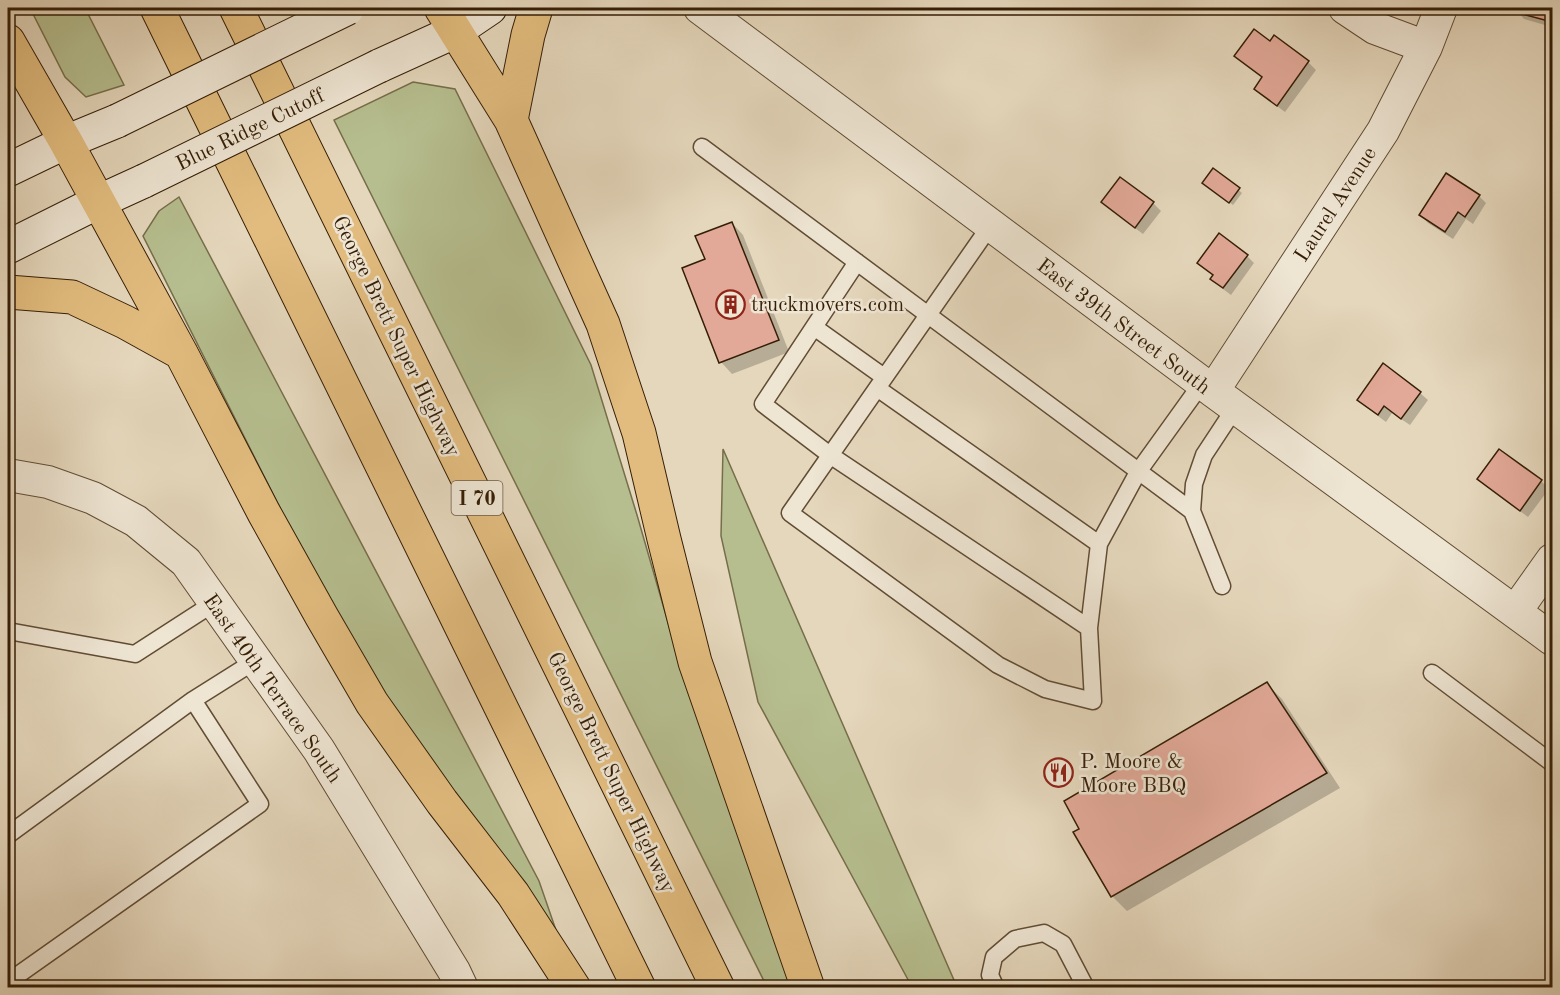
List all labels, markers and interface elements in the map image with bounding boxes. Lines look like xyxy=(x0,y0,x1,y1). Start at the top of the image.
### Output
street label: Blue Ridge Cutoff xyxy=(173,85,329,175)
street label: Laurel Avenue xyxy=(1291,144,1381,266)
street label: George Brett Super Highway xyxy=(328,213,463,460)
street label: East 39th Street South xyxy=(1032,255,1214,399)
building icon: truckmovers.com xyxy=(714,288,746,320)
place label: truckmovers.com xyxy=(751,295,904,316)
road number: I 70 xyxy=(452,481,502,515)
street label: East 40th Terrace South xyxy=(199,591,345,787)
street label: George Brett Super Highway xyxy=(543,649,678,896)
place label: P. Moore & Moore BBQ xyxy=(1080,752,1186,797)
restaurant icon: P. Moore & Moore BBQ xyxy=(1043,757,1075,789)

